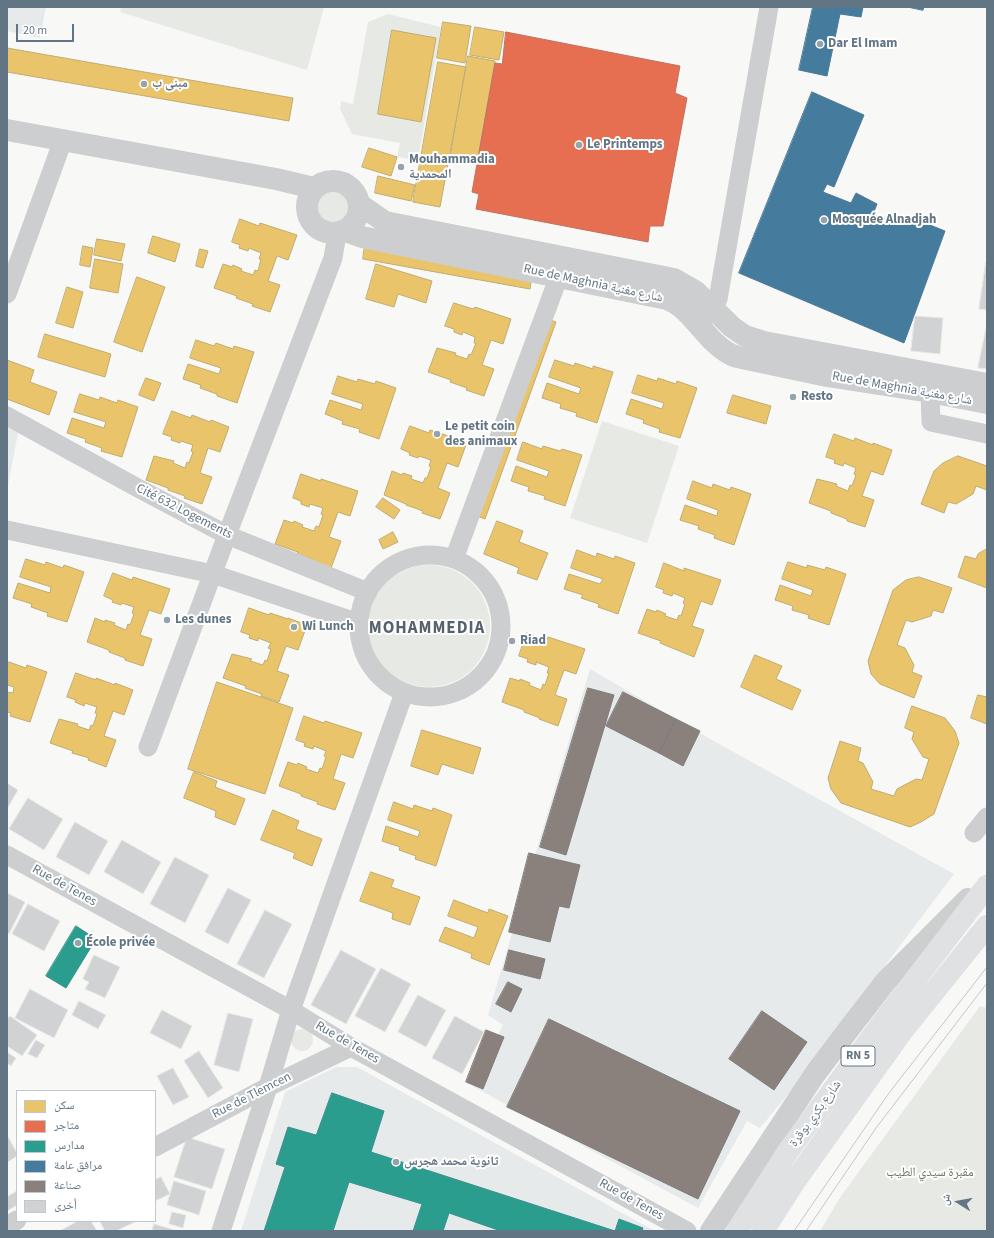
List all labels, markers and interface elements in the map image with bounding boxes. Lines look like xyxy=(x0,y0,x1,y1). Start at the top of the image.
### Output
scale bar xyxy=(18,16,76,42)
text: 20 m xyxy=(23,22,47,39)
place label: Dar El Imam xyxy=(828,36,897,52)
marker: Dar El Imam xyxy=(815,39,825,49)
place label: مبنى ب xyxy=(152,76,188,92)
marker: مبنى ب xyxy=(139,79,149,89)
place label: Le Printemps xyxy=(587,137,663,153)
marker: Le Printemps xyxy=(574,140,584,150)
place label: Mouhammadia المحمدية xyxy=(409,152,495,183)
marker: Mouhammadia المحمدية xyxy=(396,162,406,172)
place label: Mosquée Alnadjah xyxy=(832,212,937,228)
marker: Mosquée Alnadjah xyxy=(819,215,829,225)
street label: Rue de Maghnia شارع مغنية xyxy=(522,262,664,306)
street label: Rue de Maghnia شارع مغنية xyxy=(831,369,973,409)
place label: Resto xyxy=(801,389,833,405)
marker: Resto xyxy=(788,392,798,402)
place label: Le petit coin des animaux xyxy=(445,419,517,450)
marker: Le petit coin des animaux xyxy=(432,429,442,439)
street label: Cité 632 Logements xyxy=(133,481,235,543)
place label: Les dunes xyxy=(175,612,231,628)
marker: Les dunes xyxy=(162,615,172,625)
place label: Wi Lunch xyxy=(302,619,354,635)
district label: MOHAMMEDIA xyxy=(369,619,485,639)
marker: Wi Lunch xyxy=(289,622,299,632)
place label: Riad xyxy=(520,633,546,649)
marker: Riad xyxy=(507,636,517,646)
street label: Rue de Tenes xyxy=(29,862,99,910)
place label: École privée xyxy=(86,935,155,951)
marker: École privée xyxy=(73,938,83,948)
street label: Rue de Tenes xyxy=(312,1018,382,1068)
road number: RN 5 xyxy=(841,1046,875,1066)
street label: Rue de Tlemcen xyxy=(210,1069,294,1123)
street label: شارع بكري بوقرة xyxy=(787,1078,845,1150)
legend xyxy=(16,1090,156,1222)
text: سكن xyxy=(54,1097,74,1114)
text: متاجر xyxy=(54,1117,79,1134)
text: مدارس xyxy=(54,1137,85,1154)
place label: ثانوية محمد هجرس xyxy=(404,1154,498,1170)
text: مرافق عامة xyxy=(54,1157,102,1174)
marker: ثانوية محمد هجرس xyxy=(391,1157,401,1167)
park label: مقبرة سيدي الطيب xyxy=(886,1165,974,1181)
street label: Rue de Tenes xyxy=(596,1176,666,1224)
text: صناعة xyxy=(54,1177,81,1194)
north arrow xyxy=(938,1182,978,1222)
text: ش xyxy=(937,1192,954,1207)
text: أخرى xyxy=(54,1197,77,1214)

